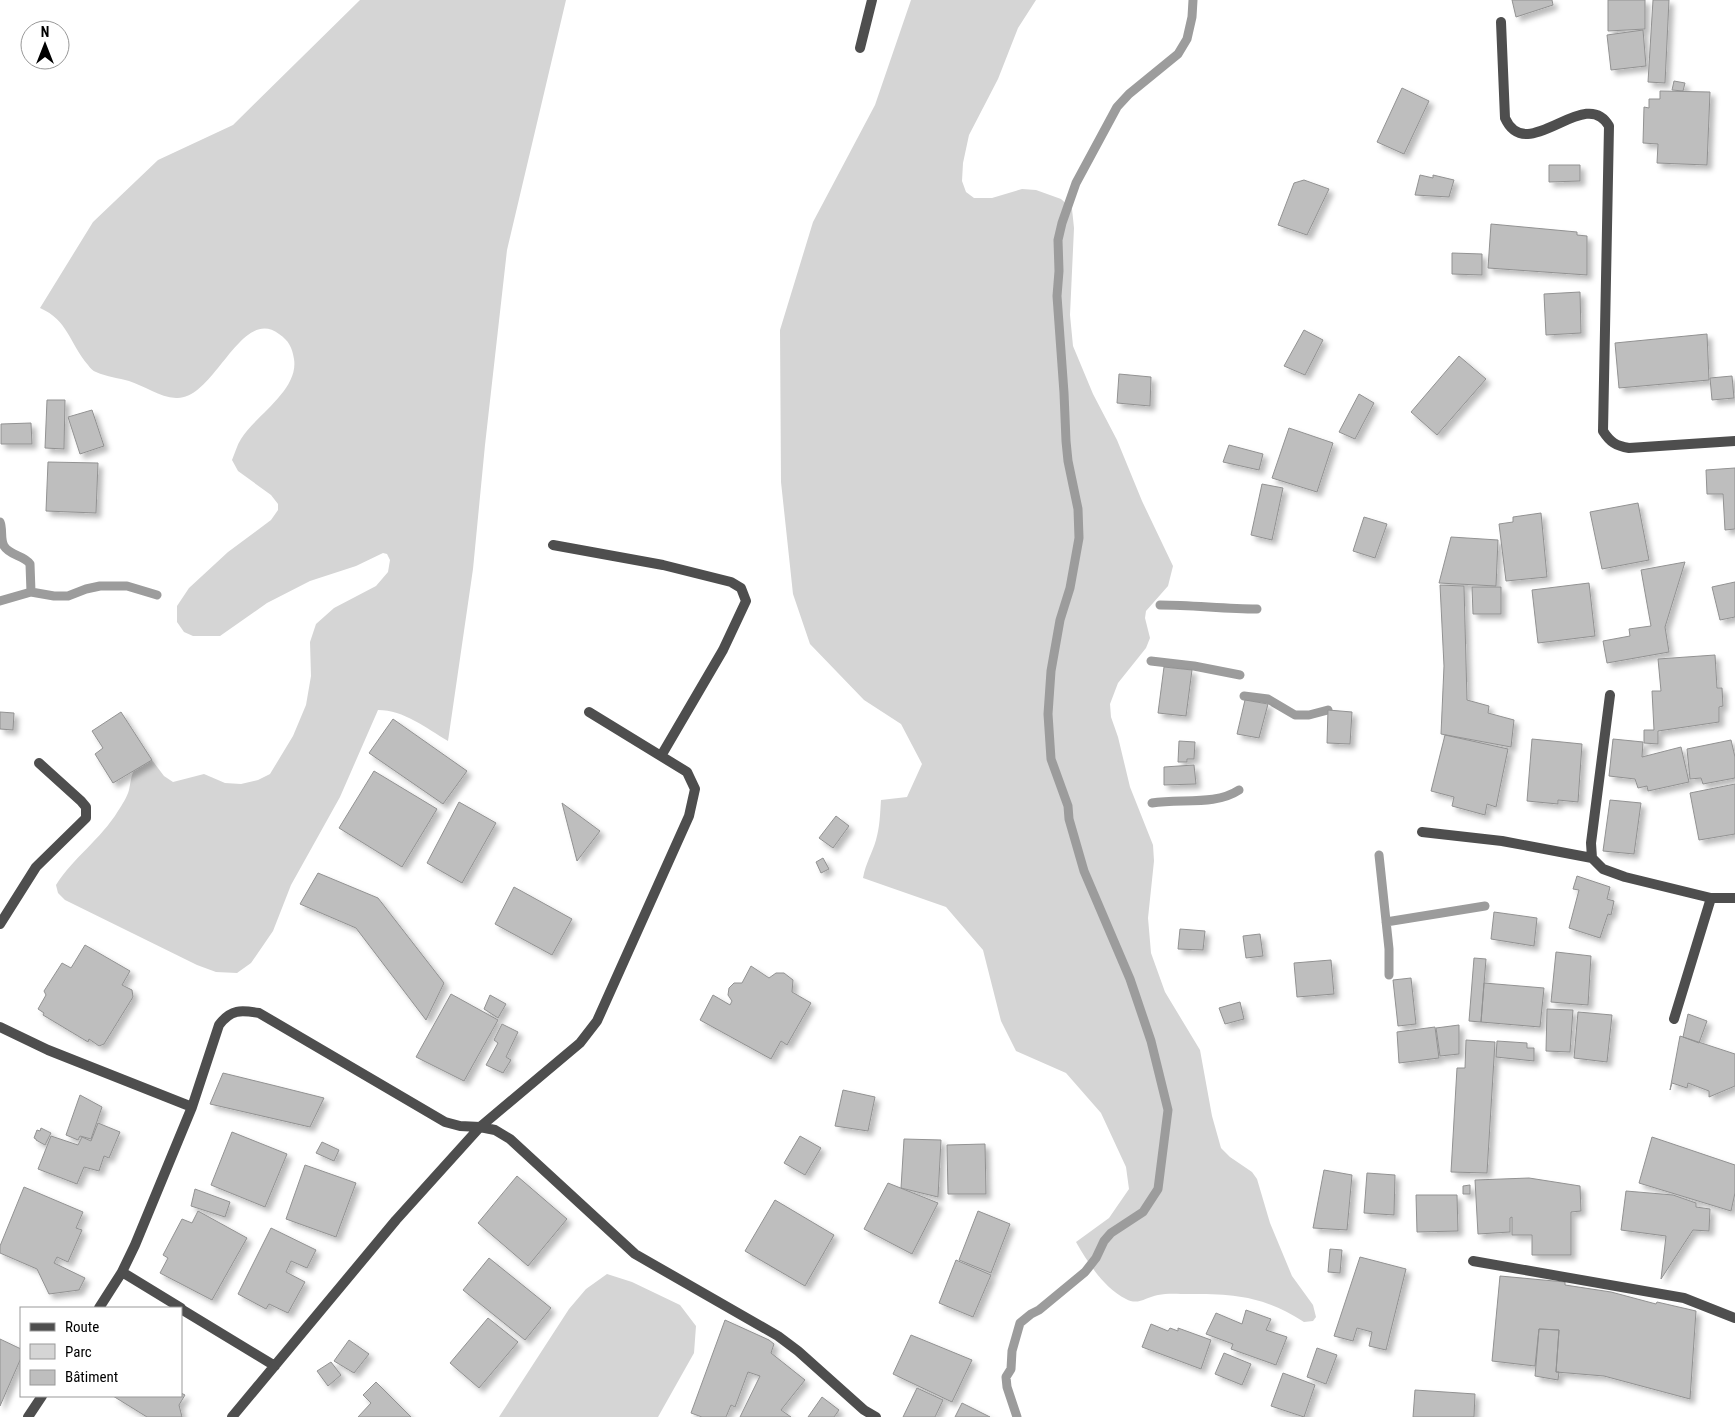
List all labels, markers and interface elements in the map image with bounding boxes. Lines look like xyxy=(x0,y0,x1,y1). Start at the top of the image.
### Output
north arrow xyxy=(20,20,70,70)
text: N xyxy=(41,24,49,40)
legend xyxy=(20,1307,182,1397)
text: Route xyxy=(65,1318,99,1336)
text: Parc xyxy=(65,1343,92,1361)
text: Bâtiment xyxy=(65,1368,118,1386)

